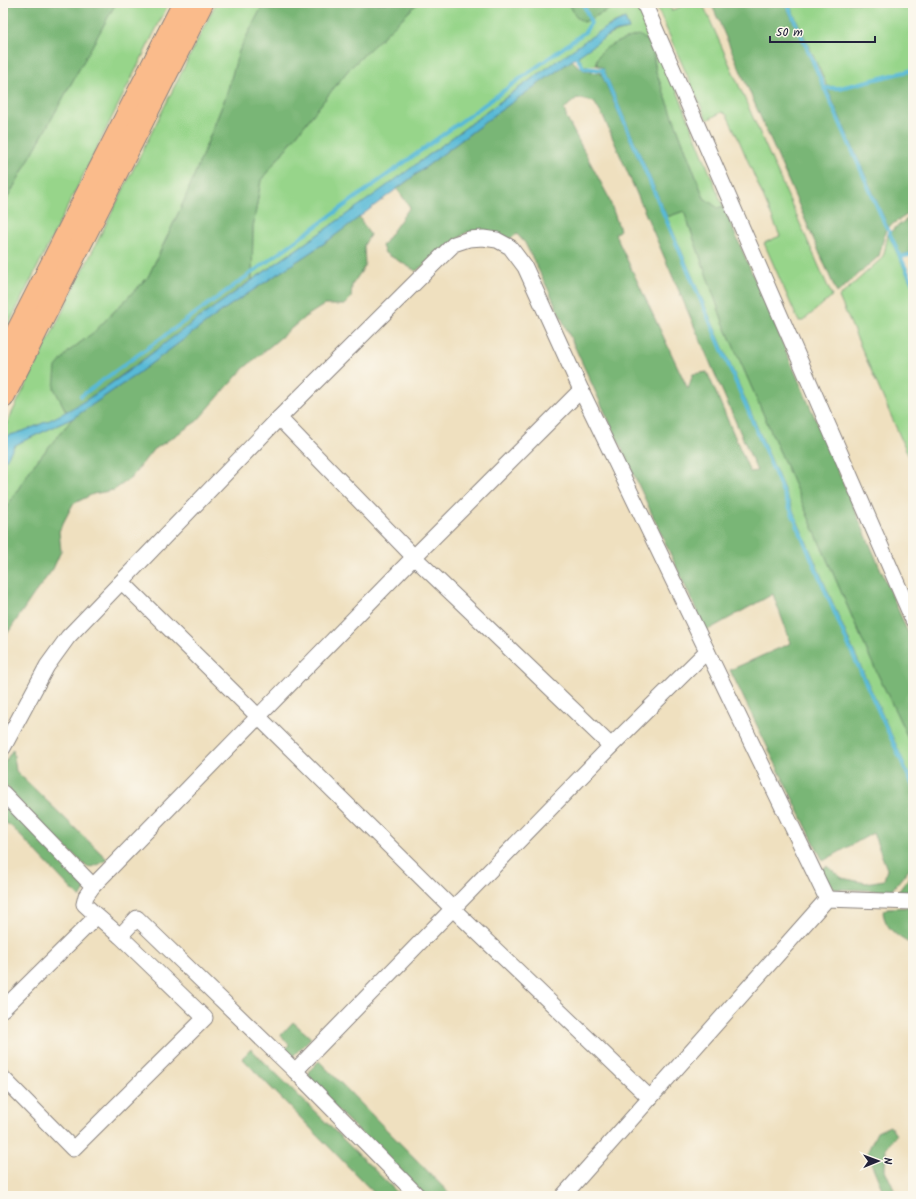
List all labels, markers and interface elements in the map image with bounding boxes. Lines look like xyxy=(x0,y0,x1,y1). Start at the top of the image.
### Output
scale bar xyxy=(770,18,875,44)
text: 50 m xyxy=(776,23,803,42)
north arrow xyxy=(858,1141,898,1181)
text: N xyxy=(878,1157,896,1165)

